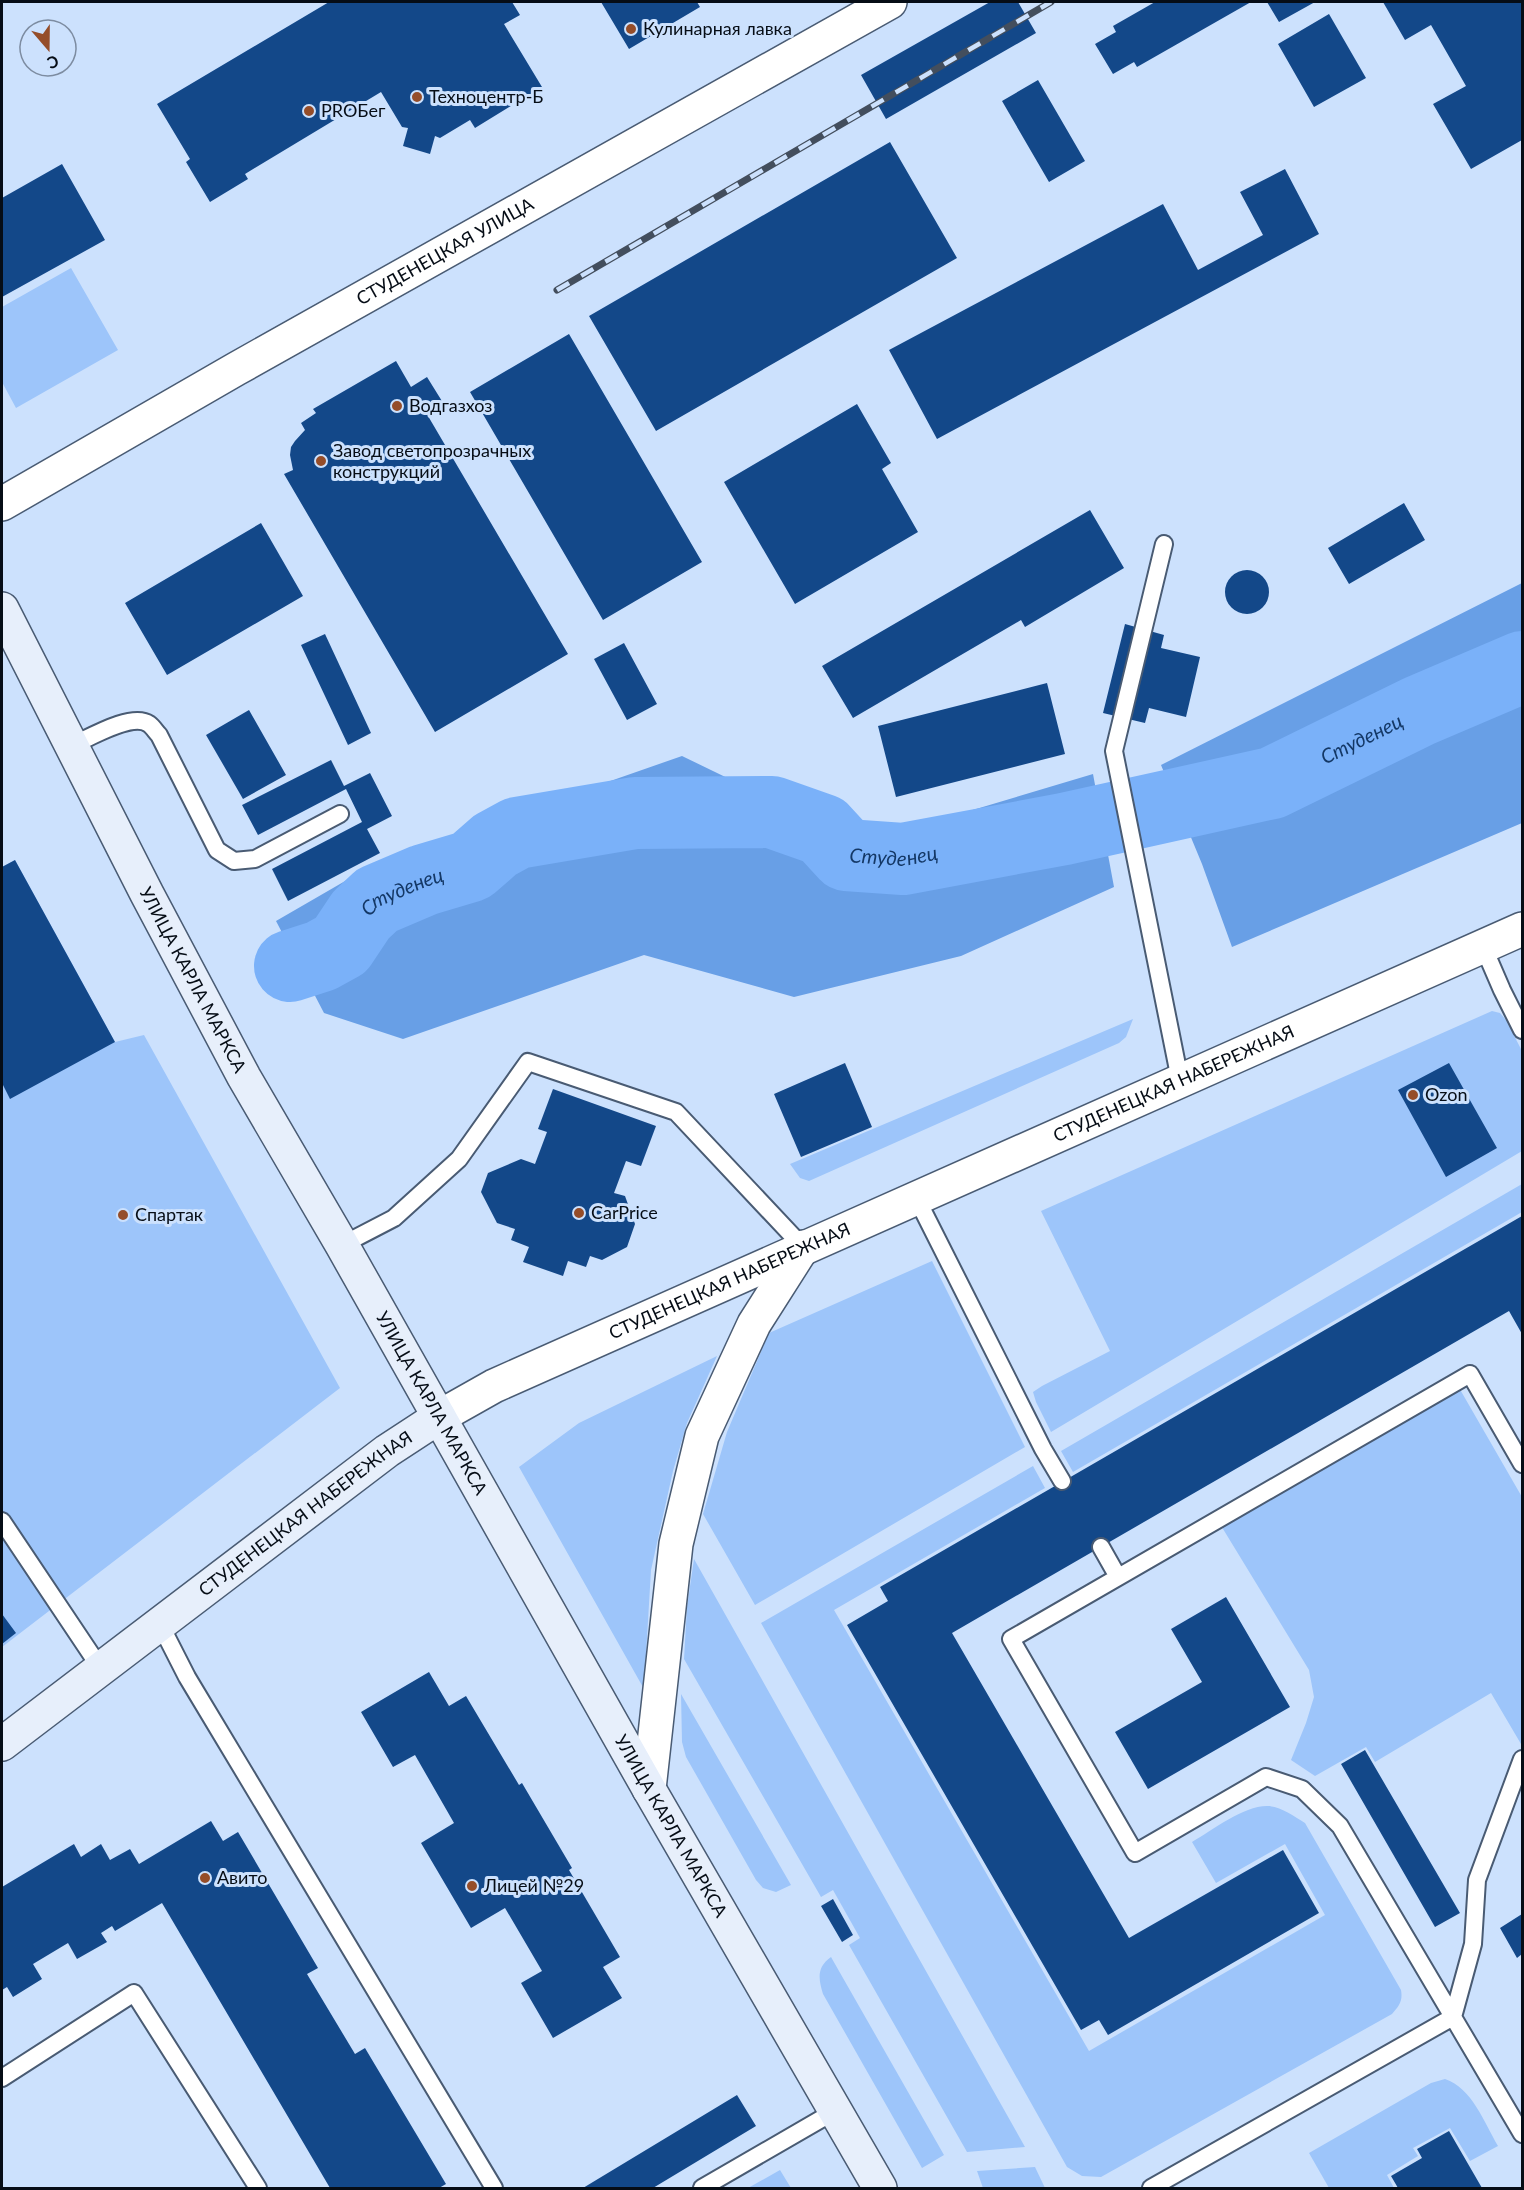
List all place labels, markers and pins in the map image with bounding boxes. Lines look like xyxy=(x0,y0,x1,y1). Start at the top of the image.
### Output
place label: Кулинарная лавка xyxy=(643,17,792,39)
marker: Кулинарная лавка xyxy=(624,22,638,36)
place label: Техноцентр-Б xyxy=(429,85,544,107)
marker: Техноцентр-Б xyxy=(410,90,424,104)
place label: PROБег xyxy=(321,99,386,121)
marker: PROБег xyxy=(302,104,316,118)
place label: Водгазхоз xyxy=(409,394,492,416)
marker: Водгазхоз xyxy=(390,399,404,413)
place label: Завод светопрозрачных конструкций xyxy=(333,439,531,482)
marker: Завод светопрозрачных конструкций xyxy=(314,454,328,468)
place label: Ozon xyxy=(1425,1083,1467,1105)
marker: Ozon xyxy=(1406,1088,1420,1102)
place label: CarPrice xyxy=(591,1201,658,1223)
place label: Спартак xyxy=(135,1203,204,1225)
marker: CarPrice xyxy=(572,1206,586,1220)
marker: Спартак xyxy=(116,1208,130,1222)
place label: Авито xyxy=(217,1866,267,1888)
marker: Авито xyxy=(198,1871,212,1885)
place label: Лицей №29 xyxy=(483,1874,584,1896)
marker: Лицей №29 xyxy=(465,1879,479,1893)

